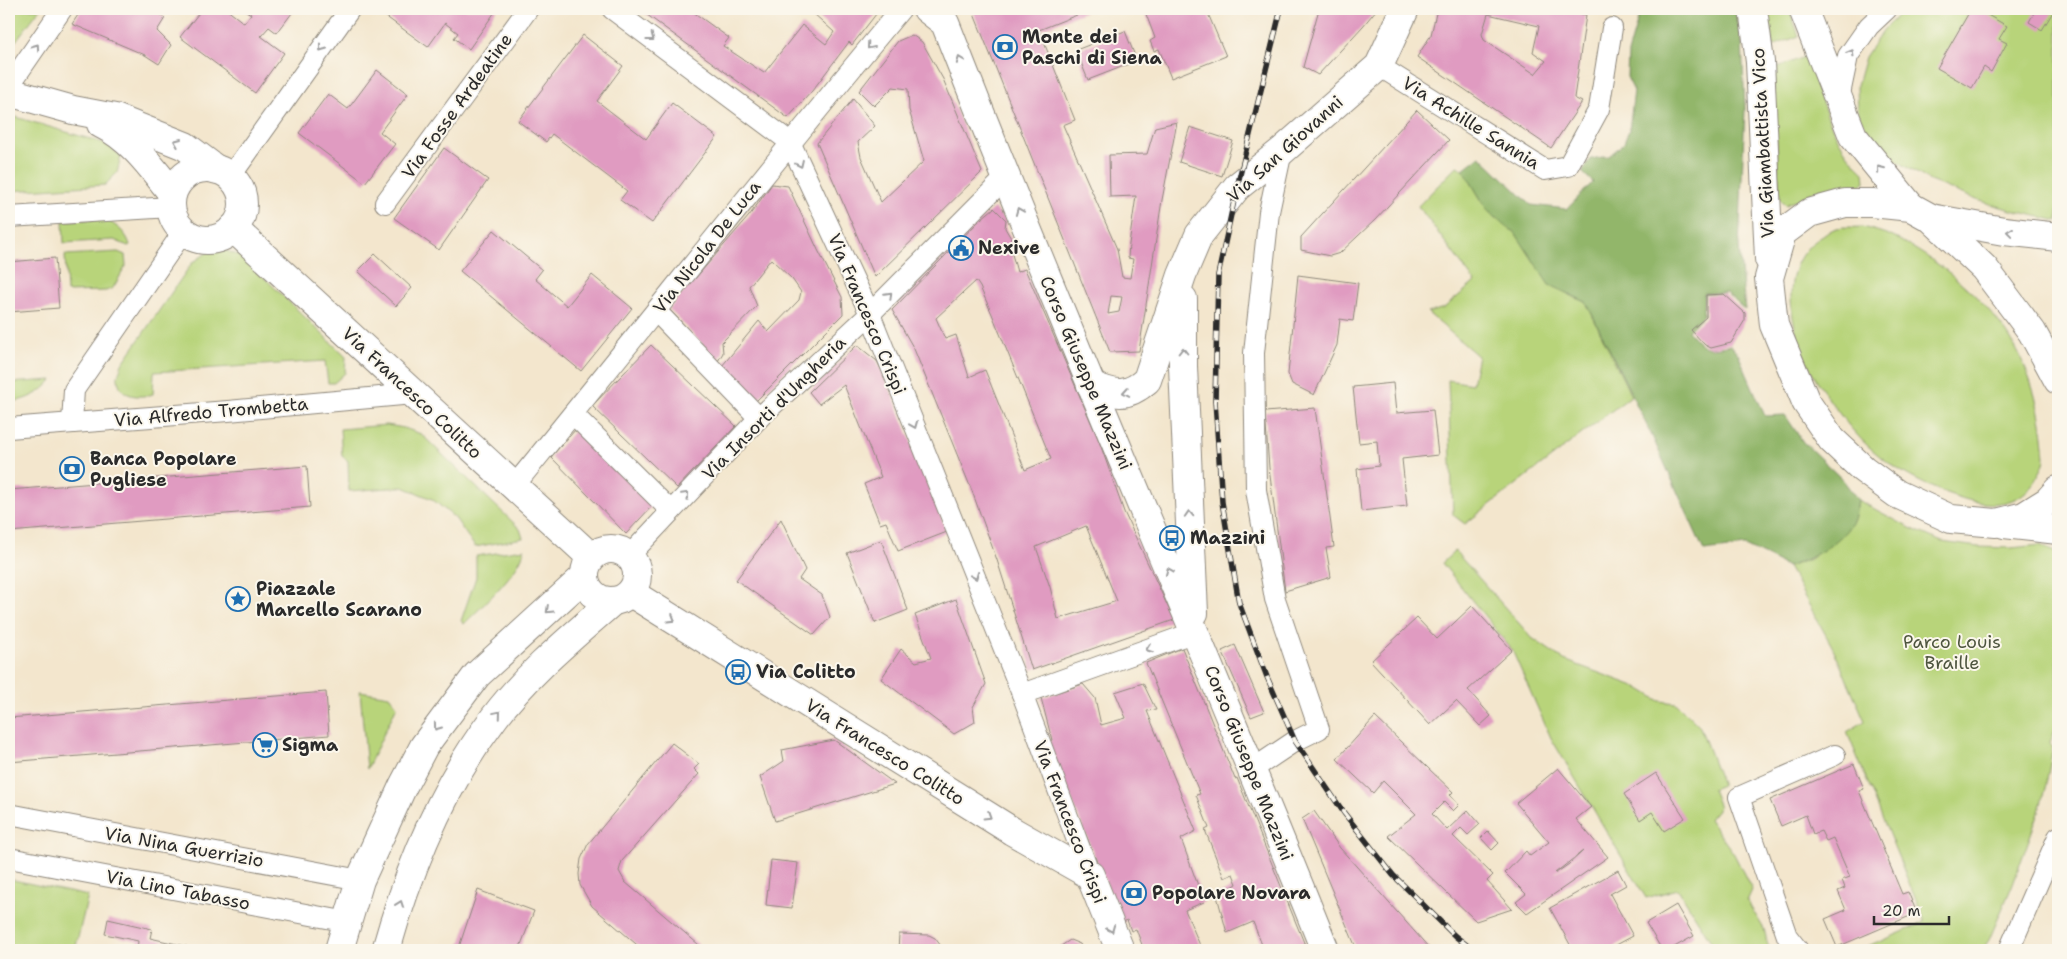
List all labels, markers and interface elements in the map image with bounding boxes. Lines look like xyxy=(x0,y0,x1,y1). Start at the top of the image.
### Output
place label: Monte dei Paschi di Siena xyxy=(1022,25,1163,70)
street label: Via Fosse Ardeatine xyxy=(396,29,518,183)
one-way arrow xyxy=(645,32,655,41)
bank icon: Monte dei Paschi di Siena xyxy=(992,34,1018,60)
one-way arrow xyxy=(867,40,875,49)
one-way arrow xyxy=(319,42,328,52)
one-way arrow xyxy=(30,43,39,53)
street label: Via Giambattista Vico xyxy=(1746,47,1780,239)
one-way arrow xyxy=(1845,49,1855,58)
one-way arrow xyxy=(955,56,966,65)
street label: Via Achille Sannia xyxy=(1398,71,1544,175)
street label: Via San Giovanni xyxy=(1222,90,1348,208)
one-way arrow xyxy=(173,138,182,149)
one-way arrow xyxy=(794,158,804,167)
one-way arrow xyxy=(1877,166,1886,175)
street label: Via Nicola De Luca xyxy=(648,176,766,318)
one-way arrow xyxy=(1015,207,1025,216)
one-way arrow xyxy=(2005,227,2013,238)
street label: Via Francesco Crispi xyxy=(822,230,912,398)
public building icon: Nexive xyxy=(948,235,974,261)
place label: Nexive xyxy=(978,236,1040,260)
street label: Corso Giuseppe Mazzini xyxy=(1034,272,1138,474)
one-way arrow xyxy=(883,292,892,301)
street label: Via Francesco Colitto xyxy=(337,322,487,464)
street label: Via Insorti d'Ungheria xyxy=(697,331,851,485)
one-way arrow xyxy=(1178,347,1188,354)
one-way arrow xyxy=(1121,386,1130,396)
street label: Via Alfredo Trombetta xyxy=(113,392,309,432)
one-way arrow xyxy=(908,420,919,429)
place label: Banca Popolare Pugliese xyxy=(90,447,237,492)
bank icon: Banca Popolare Pugliese xyxy=(59,456,85,482)
one-way arrow xyxy=(680,491,689,500)
one-way arrow xyxy=(1184,509,1195,517)
bus stop icon: Mazzini xyxy=(1159,525,1185,551)
place label: Mazzini xyxy=(1190,526,1265,550)
one-way arrow xyxy=(1165,567,1176,576)
one-way arrow xyxy=(969,571,979,579)
place label: Piazzale Marcello Scarano xyxy=(256,577,422,622)
place icon: Piazzale Marcello Scarano xyxy=(225,586,251,612)
one-way arrow xyxy=(545,604,554,613)
one-way arrow xyxy=(666,613,676,622)
park label: Parco Louis Braille xyxy=(1903,630,2001,675)
one-way arrow xyxy=(1145,643,1154,653)
bus stop icon: Via Colitto xyxy=(725,659,751,685)
place label: Via Colitto xyxy=(756,660,856,684)
street label: Corso Giuseppe Mazzini xyxy=(1199,662,1299,864)
street label: Via Francesco Colitto xyxy=(801,693,969,811)
one-way arrow xyxy=(492,710,501,719)
one-way arrow xyxy=(434,722,443,731)
supermarket icon: Sigma xyxy=(252,732,278,758)
place label: Sigma xyxy=(282,733,339,757)
street label: Via Francesco Crispi xyxy=(1028,737,1112,907)
one-way arrow xyxy=(983,810,992,819)
street label: Via Nina Guerrizio xyxy=(102,821,266,873)
street label: Via Lino Tabasso xyxy=(104,864,252,916)
bank icon: Popolare Novara xyxy=(1121,880,1147,906)
place label: Popolare Novara xyxy=(1152,881,1311,905)
scale bar xyxy=(1874,894,1950,926)
one-way arrow xyxy=(394,900,404,908)
text: 20 m xyxy=(1882,901,1921,921)
one-way arrow xyxy=(1105,924,1115,933)

